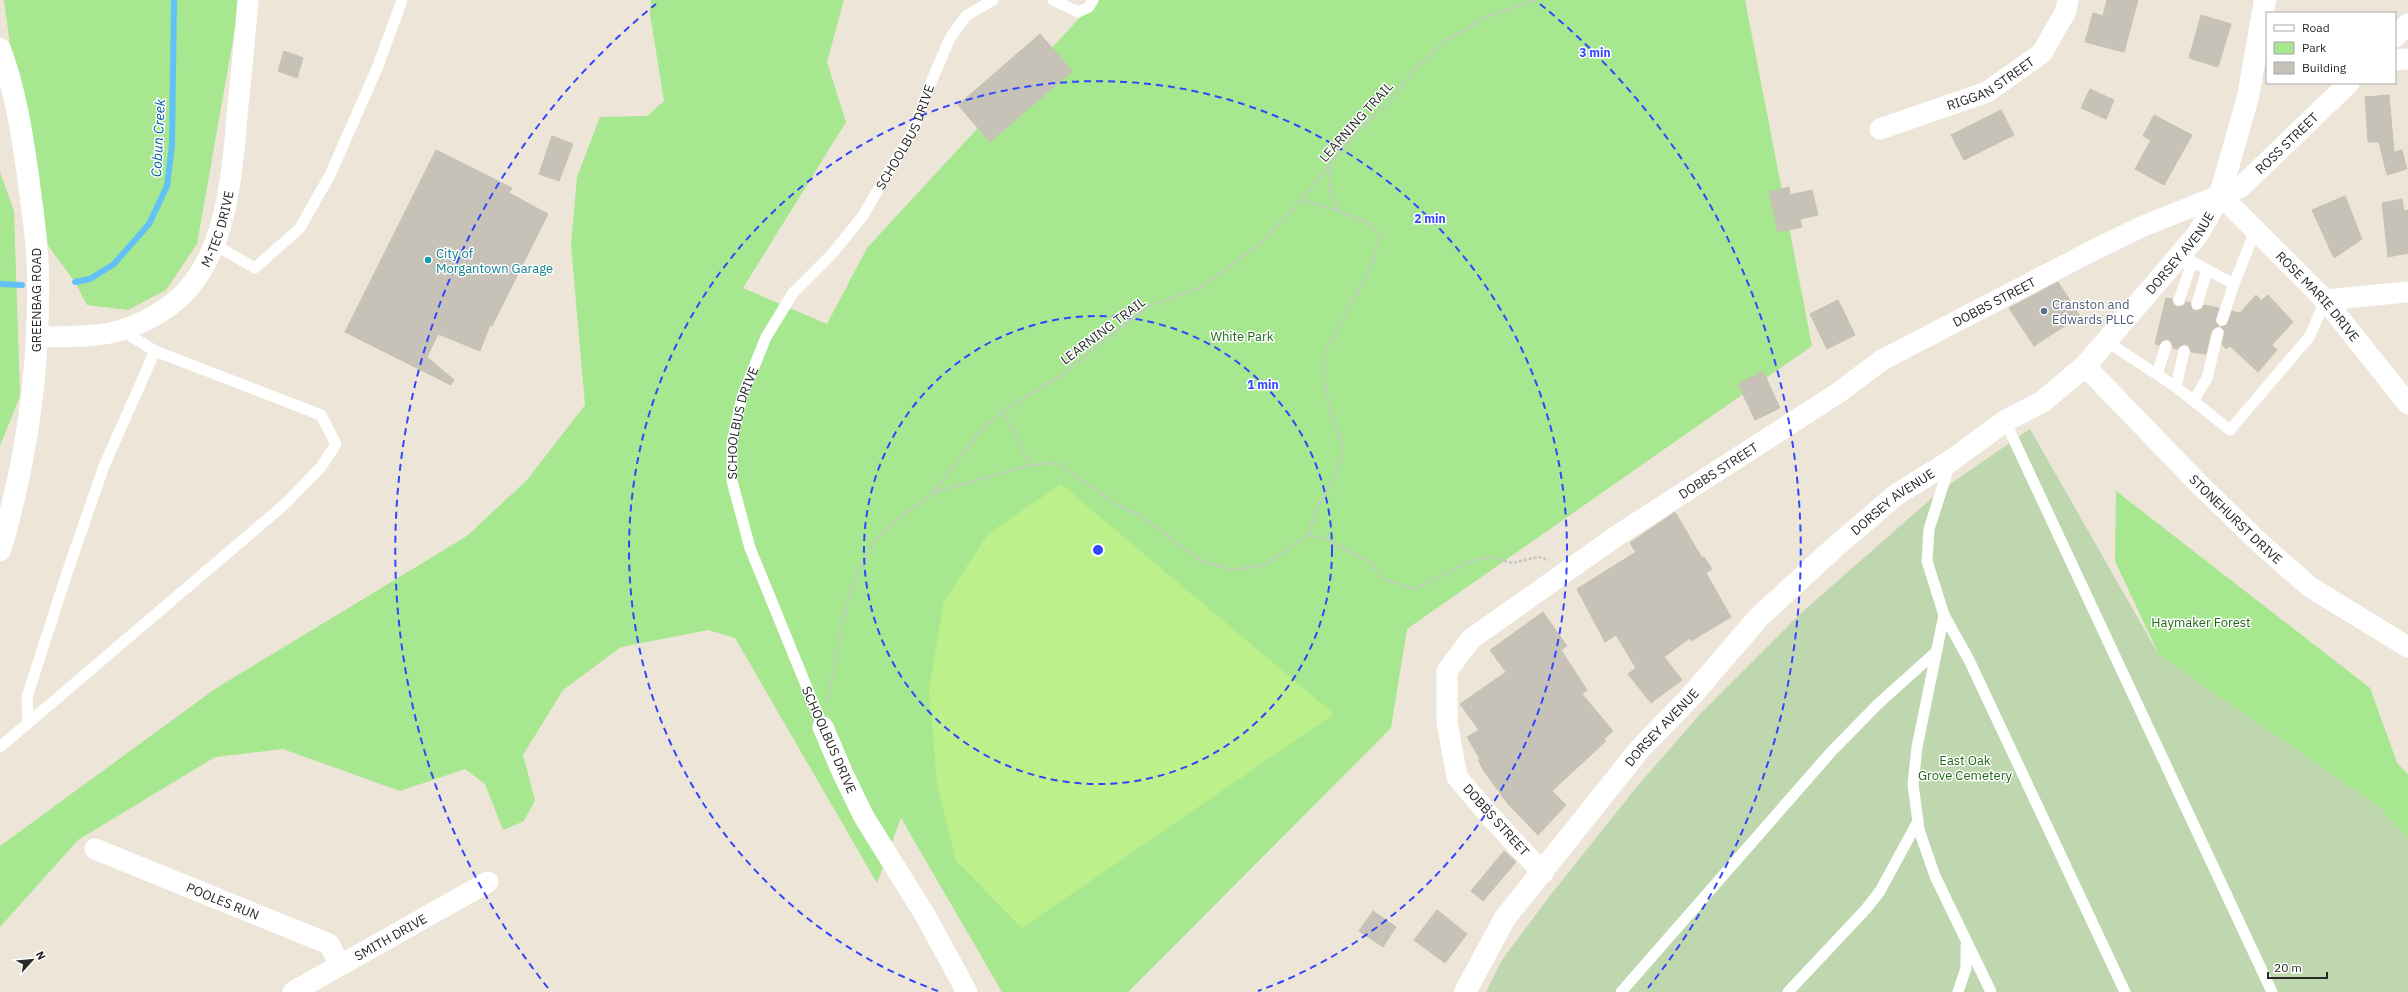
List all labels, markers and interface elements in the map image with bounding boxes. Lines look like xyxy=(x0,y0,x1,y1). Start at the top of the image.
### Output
legend xyxy=(2266,12,2396,84)
text: Road xyxy=(2302,20,2330,35)
text: Park xyxy=(2302,40,2327,55)
text: 3 min xyxy=(1579,45,1611,60)
street label: RIGGAN STREET xyxy=(1944,52,2038,114)
text: Building xyxy=(2302,60,2347,75)
street label: LEARNING TRAIL xyxy=(1315,78,1397,166)
street label: SCHOOLBUS DRIVE xyxy=(872,82,938,193)
water label: Cobun Creek xyxy=(147,98,169,178)
street label: ROSS STREET xyxy=(2251,108,2322,177)
street label: M-TEC DRIVE xyxy=(197,189,237,270)
street label: DORSEY AVENUE xyxy=(2142,208,2217,298)
text: 2 min xyxy=(1414,211,1446,226)
place label: City of Morgantown Garage xyxy=(436,245,553,277)
street label: ROSE MARIE DRIVE xyxy=(2272,247,2363,345)
street label: GREENBAG ROAD xyxy=(28,248,45,352)
marker: City of Morgantown Garage xyxy=(423,255,433,265)
street label: DOBBS STREET xyxy=(1950,273,2039,330)
street label: LEARNING TRAIL xyxy=(1057,293,1149,369)
place label: Cranston and Edwards PLLC xyxy=(2052,296,2134,328)
marker: Cranston and Edwards PLLC xyxy=(2039,306,2049,316)
park label: White Park xyxy=(1210,328,1274,345)
street label: SCHOOLBUS DRIVE xyxy=(723,364,762,479)
text: 1 min xyxy=(1247,377,1279,392)
street label: DOBBS STREET xyxy=(1675,438,1762,502)
street label: DORSEY AVENUE xyxy=(1847,465,1938,539)
street label: STONEHURST DRIVE xyxy=(2186,471,2286,568)
centre of rings xyxy=(1091,543,1105,557)
park label: Haymaker Forest xyxy=(2151,614,2251,631)
street label: SCHOOLBUS DRIVE xyxy=(798,684,860,796)
street label: DORSEY AVENUE xyxy=(1621,685,1702,770)
park label: East Oak Grove Cemetery xyxy=(1918,752,2013,784)
street label: DOBBS STREET xyxy=(1459,780,1533,860)
street label: POOLES RUN xyxy=(184,878,262,923)
street label: SMITH DRIVE xyxy=(351,910,430,964)
north arrow xyxy=(12,940,52,980)
text: N xyxy=(33,949,49,962)
scale bar xyxy=(2268,954,2327,980)
text: 20 m xyxy=(2274,960,2302,975)

